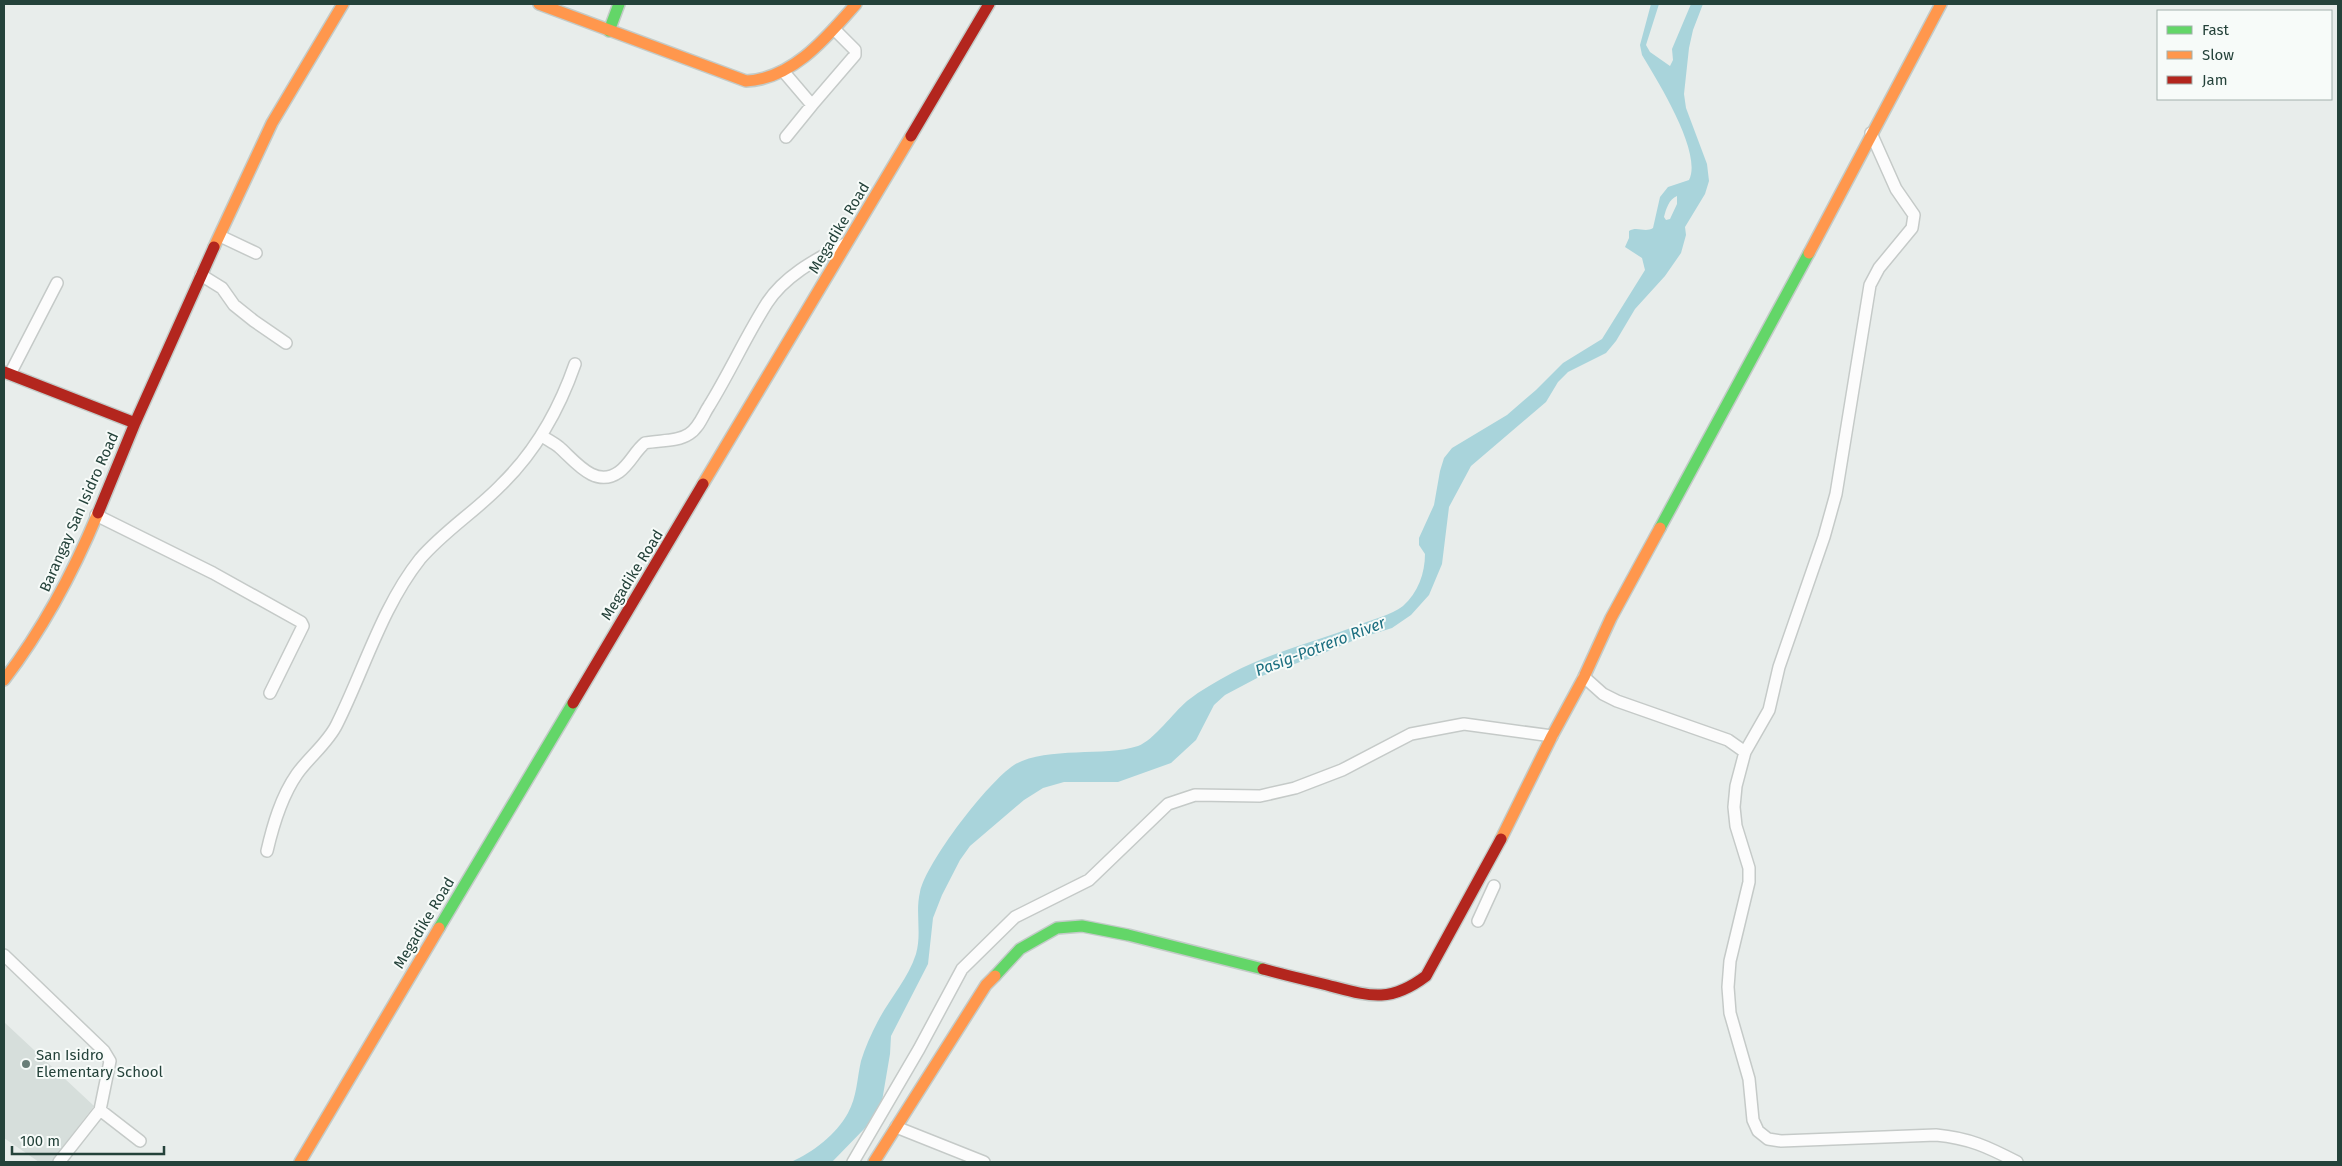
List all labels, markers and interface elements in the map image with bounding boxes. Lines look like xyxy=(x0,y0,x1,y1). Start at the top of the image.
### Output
legend xyxy=(2157,10,2332,100)
text: Fast xyxy=(2202,21,2229,39)
text: Slow xyxy=(2202,46,2234,64)
text: Jam xyxy=(2202,71,2228,89)
street label: Megadike Road xyxy=(805,179,873,277)
street label: Barangay San Isidro Road xyxy=(36,429,122,595)
street label: Megadike Road xyxy=(597,527,667,623)
water label: Pasig-Potrero River xyxy=(1252,613,1389,680)
street label: Megadike Road xyxy=(390,874,458,972)
place label: San Isidro Elementary School xyxy=(36,1046,164,1081)
marker: San Isidro Elementary School xyxy=(20,1058,32,1070)
scale bar xyxy=(12,1124,165,1156)
text: 100 m xyxy=(20,1132,60,1150)

